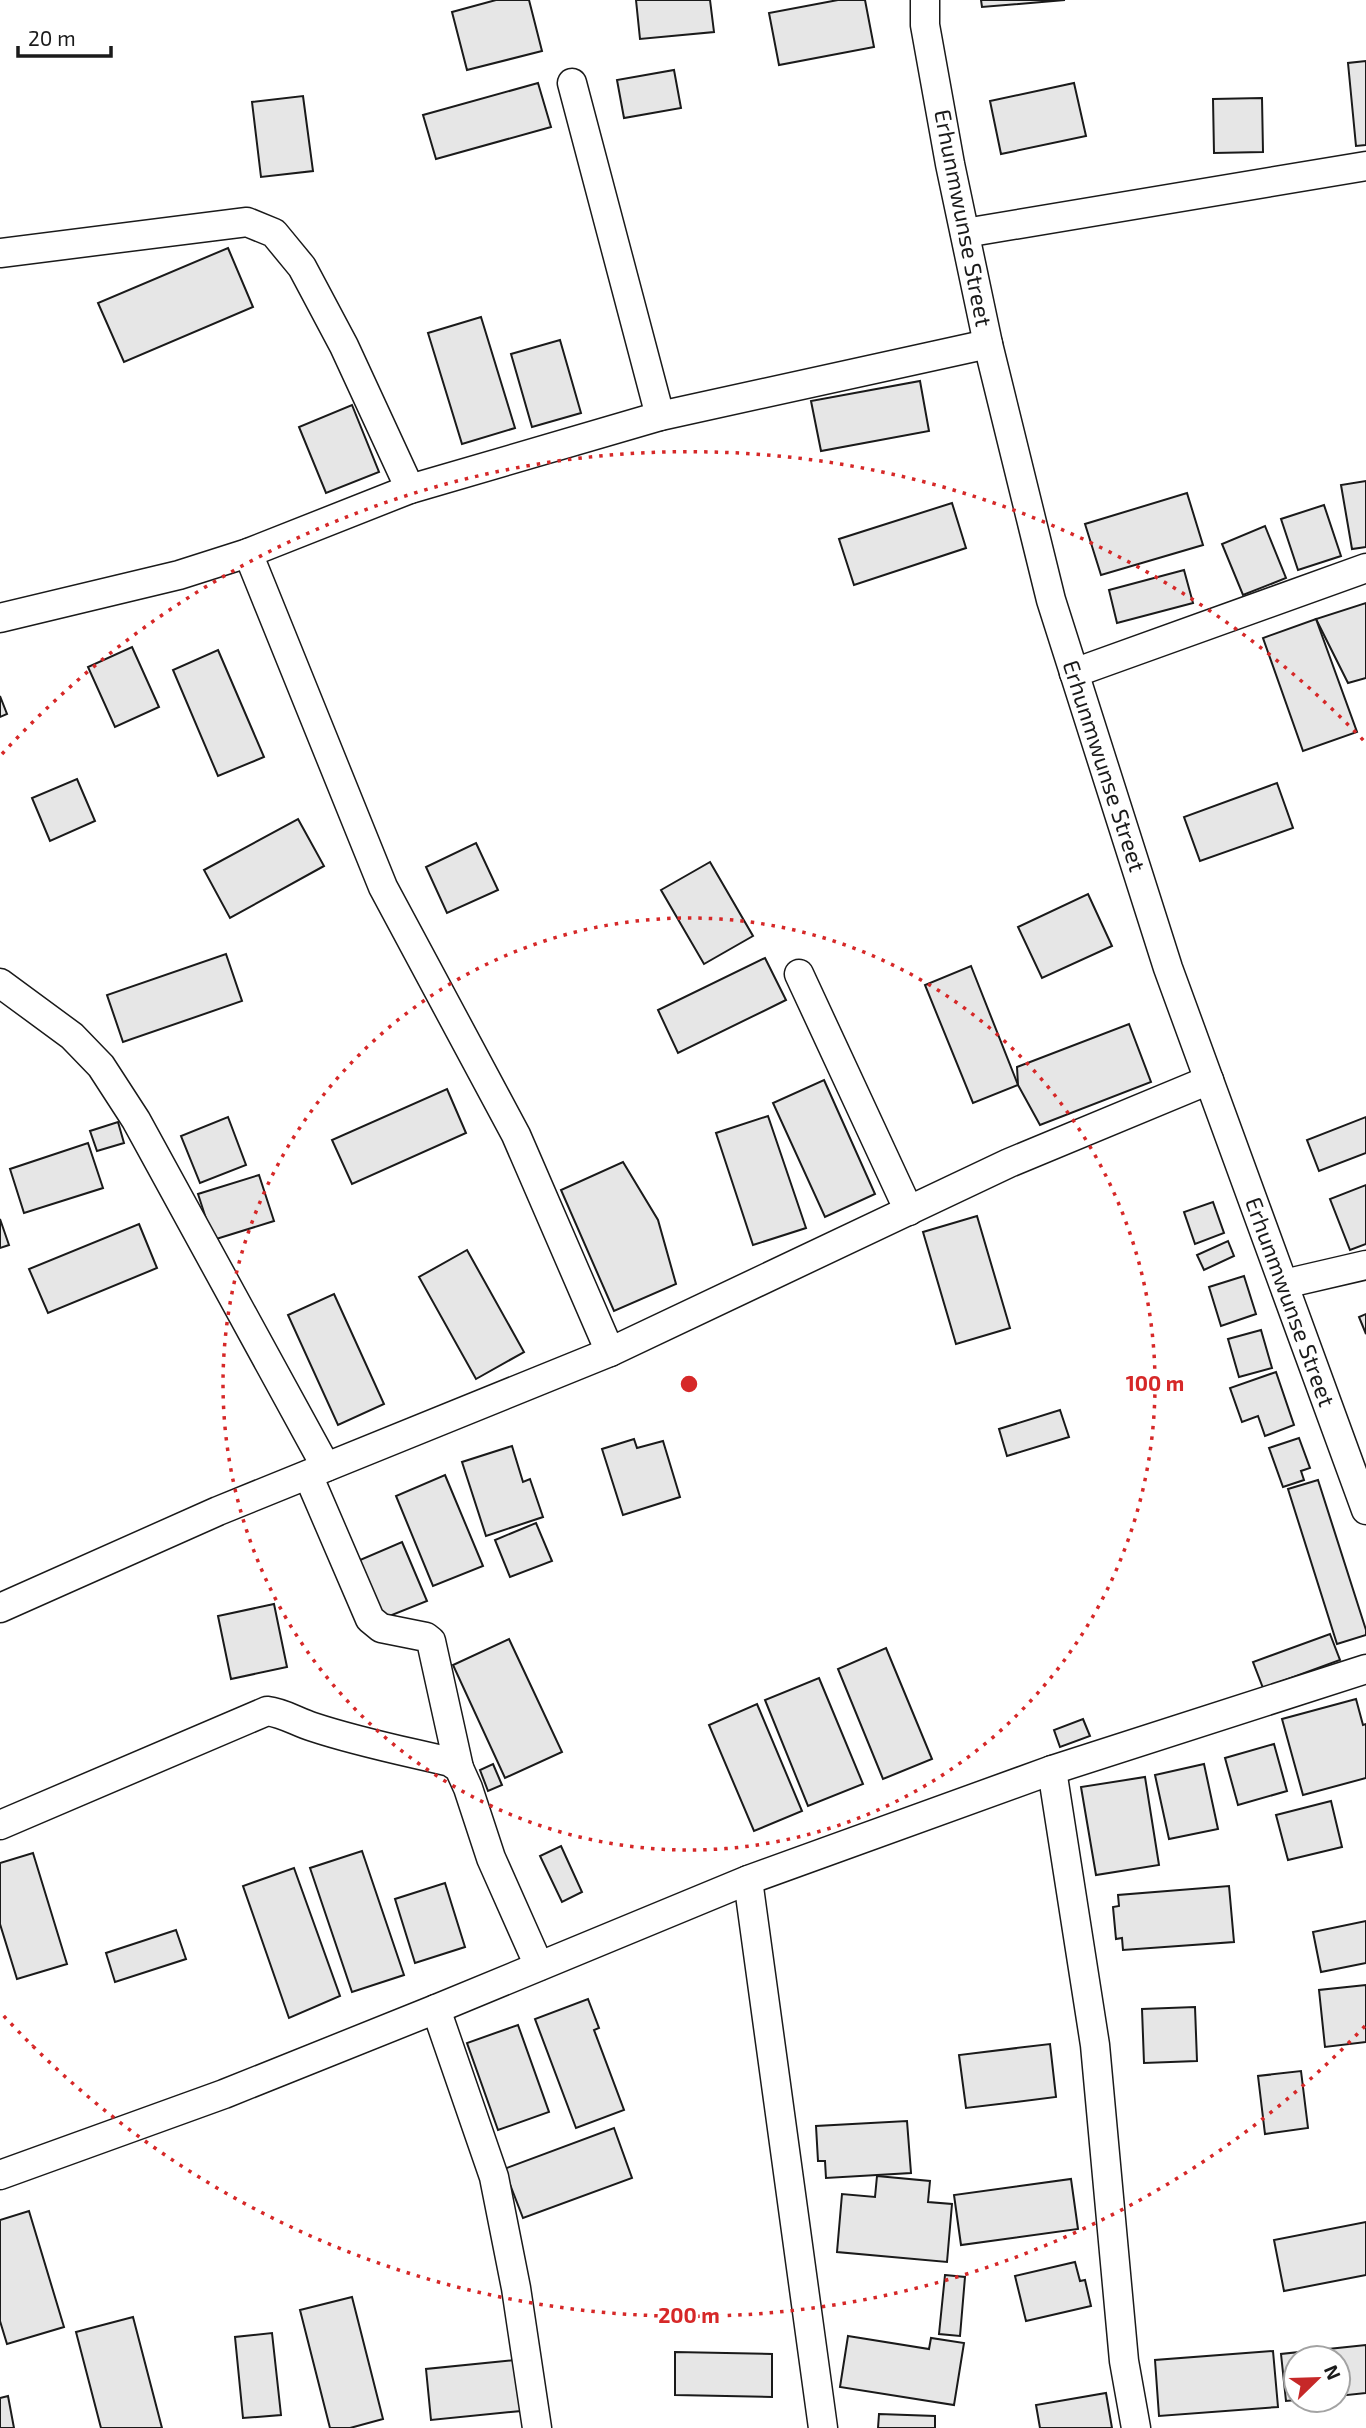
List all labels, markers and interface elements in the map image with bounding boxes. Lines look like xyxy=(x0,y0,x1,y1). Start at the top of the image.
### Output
scale bar xyxy=(18,14,110,58)
text: 20 m xyxy=(28,25,76,50)
street label: Erhunmwunse Street xyxy=(929,107,999,329)
street label: Erhunmwunse Street xyxy=(1058,656,1152,875)
street label: Erhunmwunse Street xyxy=(1240,1193,1342,1410)
text: 100 m xyxy=(1126,1370,1184,1395)
centre of rings xyxy=(677,1372,701,1396)
text: 200 m xyxy=(658,2302,720,2327)
north arrow xyxy=(1282,2344,1352,2414)
text: N xyxy=(1320,2361,1346,2383)

